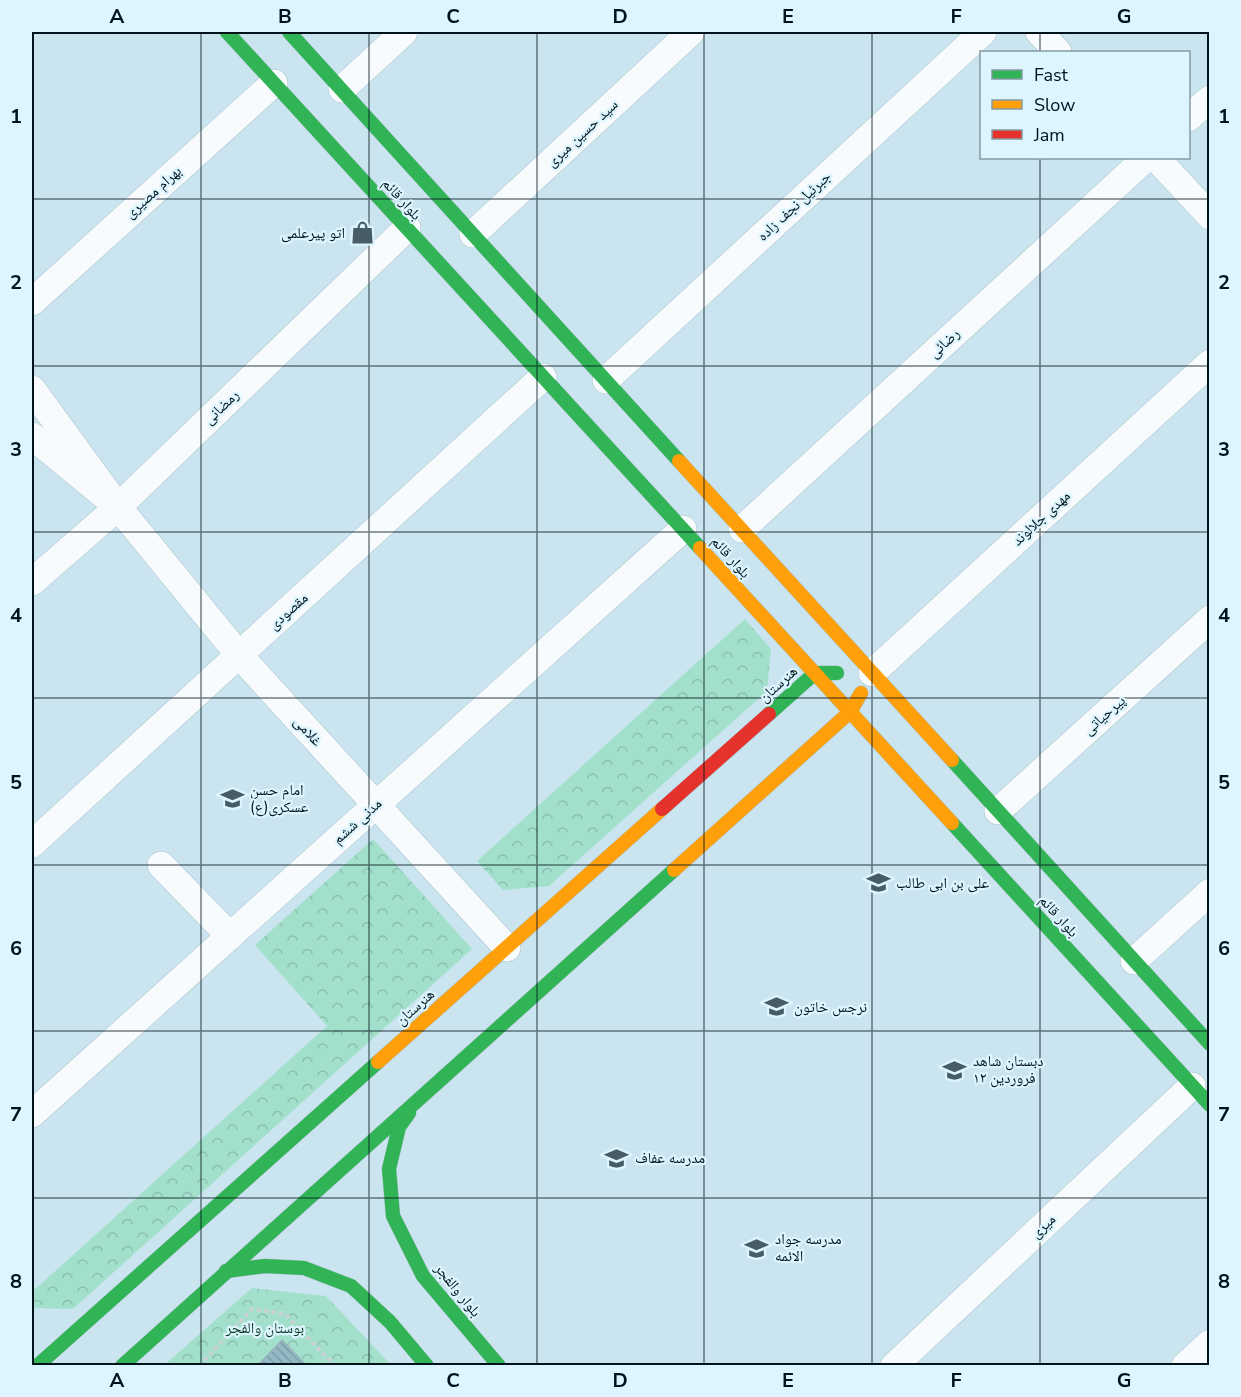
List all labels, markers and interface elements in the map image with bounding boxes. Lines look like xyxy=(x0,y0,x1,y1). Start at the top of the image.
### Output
text: A xyxy=(110,3,125,30)
text: B xyxy=(278,3,292,30)
text: C xyxy=(446,3,460,30)
text: D xyxy=(612,3,628,30)
text: E xyxy=(782,3,794,30)
text: F xyxy=(950,3,962,30)
text: G xyxy=(1117,3,1131,30)
legend xyxy=(980,51,1190,159)
text: Fast xyxy=(1034,63,1069,87)
text: Slow xyxy=(1034,93,1075,117)
street label: سید حسین میری xyxy=(542,94,622,171)
text: 1 xyxy=(10,103,22,130)
text: 1 xyxy=(1218,103,1230,130)
text: Jam xyxy=(1033,123,1065,147)
street label: بهرام مصیری xyxy=(120,161,186,223)
street label: جبرئیل نجف زاده xyxy=(753,166,836,245)
street label: بلوار قائم xyxy=(378,174,426,224)
shop icon: اتو پیرعلمی xyxy=(350,220,376,246)
place label: اتو پیرعلمی xyxy=(281,223,345,243)
text: 2 xyxy=(10,269,22,296)
text: 2 xyxy=(1218,269,1230,296)
street label: رضائی xyxy=(924,323,964,363)
street label: رمضانی xyxy=(199,385,243,429)
text: 3 xyxy=(10,436,22,463)
text: 3 xyxy=(1218,436,1230,463)
street label: مهدی جلالوند xyxy=(1008,486,1075,550)
street label: بلوار قائم xyxy=(707,532,755,582)
street label: مقصودی xyxy=(264,588,312,634)
text: 4 xyxy=(10,602,22,629)
text: 4 xyxy=(1218,602,1230,629)
street label: هنرستان xyxy=(754,661,802,707)
street label: پیرحیاتی xyxy=(1078,691,1130,739)
street label: غلامی xyxy=(289,712,327,751)
text: 5 xyxy=(10,769,22,796)
text: 5 xyxy=(1218,769,1230,796)
place label: امام حسن عسکری(ع) xyxy=(250,780,309,817)
school or university icon: امام حسن عسکری(ع) xyxy=(219,786,245,812)
street label: مدنی ششم xyxy=(328,793,386,849)
school or university icon: علی بن ابی طالب xyxy=(865,870,891,896)
place label: علی بن ابی طالب xyxy=(896,873,990,893)
street label: بلوار قائم xyxy=(1035,891,1083,941)
text: 6 xyxy=(10,935,22,962)
text: 6 xyxy=(1218,935,1230,962)
street label: هنرستان xyxy=(391,984,439,1030)
school or university icon: نرجس خاتون xyxy=(763,994,789,1020)
place label: نرجس خاتون xyxy=(794,997,867,1017)
place label: دبستان شاهد ۱۲ فروردین xyxy=(973,1051,1044,1088)
school or university icon: دبستان شاهد ۱۲ فروردین xyxy=(942,1057,968,1083)
text: 7 xyxy=(10,1101,22,1128)
text: 7 xyxy=(1218,1101,1230,1128)
school or university icon: مدرسه عفاف xyxy=(604,1145,630,1171)
place label: مدرسه عفاف xyxy=(635,1148,705,1168)
street label: میری xyxy=(1026,1209,1060,1243)
place label: مدرسه جواد الائمه xyxy=(775,1229,842,1266)
school or university icon: مدرسه جواد الائمه xyxy=(744,1235,770,1261)
street label: بلوار والفجر xyxy=(430,1258,486,1321)
text: 8 xyxy=(10,1268,22,1295)
text: 8 xyxy=(1218,1268,1230,1295)
park label: بوستان والفجر xyxy=(225,1318,304,1338)
text: A xyxy=(110,1367,125,1394)
text: B xyxy=(278,1367,292,1394)
text: C xyxy=(446,1367,460,1394)
text: D xyxy=(612,1367,628,1394)
text: E xyxy=(782,1367,794,1394)
text: F xyxy=(950,1367,962,1394)
text: G xyxy=(1117,1367,1131,1394)

